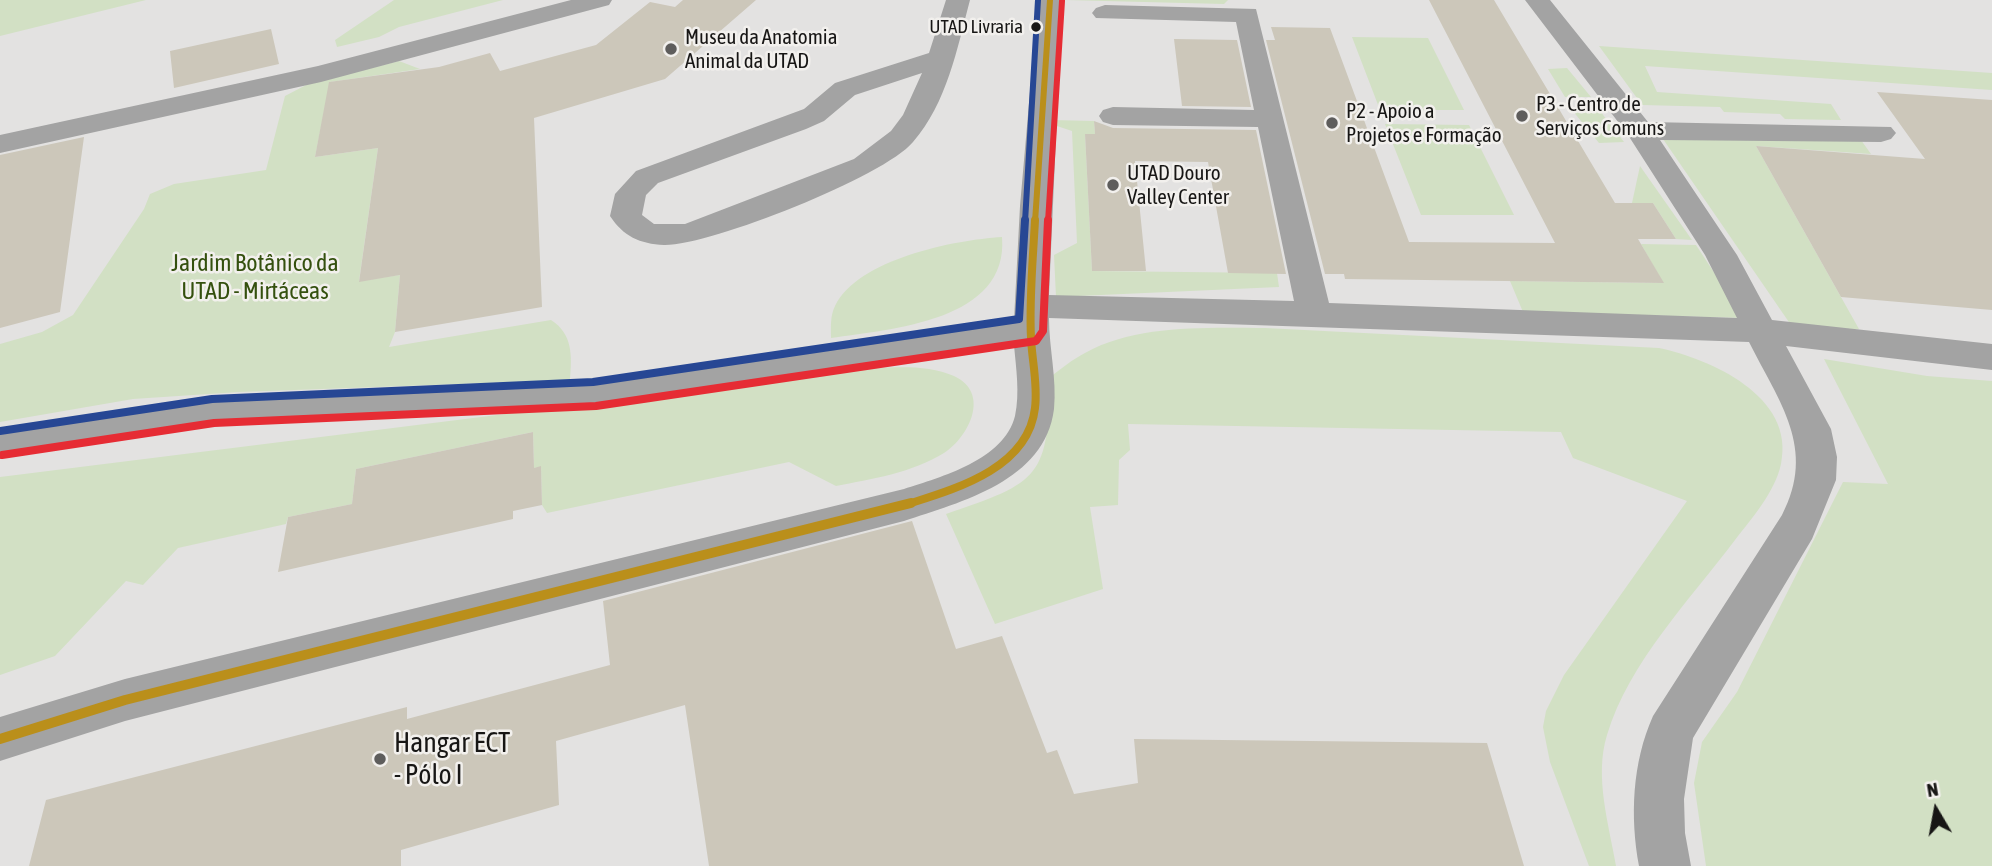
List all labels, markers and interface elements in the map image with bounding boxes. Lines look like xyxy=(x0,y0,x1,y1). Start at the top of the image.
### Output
place label: UTAD Livraria xyxy=(929,16,1023,38)
marker: UTAD Livraria xyxy=(1029,20,1043,34)
place label: Museu da Anatomia Animal da UTAD xyxy=(685,24,837,74)
marker: Museu da Anatomia Animal da UTAD xyxy=(663,41,679,57)
place label: P3 - Centro de Serviços Comuns xyxy=(1536,91,1664,141)
place label: P2 - Apoio a Projetos e Formação xyxy=(1346,98,1502,148)
marker: P3 - Centro de Serviços Comuns xyxy=(1514,108,1530,124)
marker: P2 - Apoio a Projetos e Formação xyxy=(1324,115,1340,131)
place label: UTAD Douro Valley Center xyxy=(1127,160,1229,210)
marker: UTAD Douro Valley Center xyxy=(1105,177,1121,193)
park label: Jardim Botânico da UTAD - Mirtáceas xyxy=(171,249,339,305)
place label: Hangar ECT - Pólo I xyxy=(394,726,510,792)
marker: Hangar ECT - Pólo I xyxy=(372,751,388,767)
north arrow xyxy=(1901,775,1971,845)
text: N xyxy=(1925,778,1940,801)

